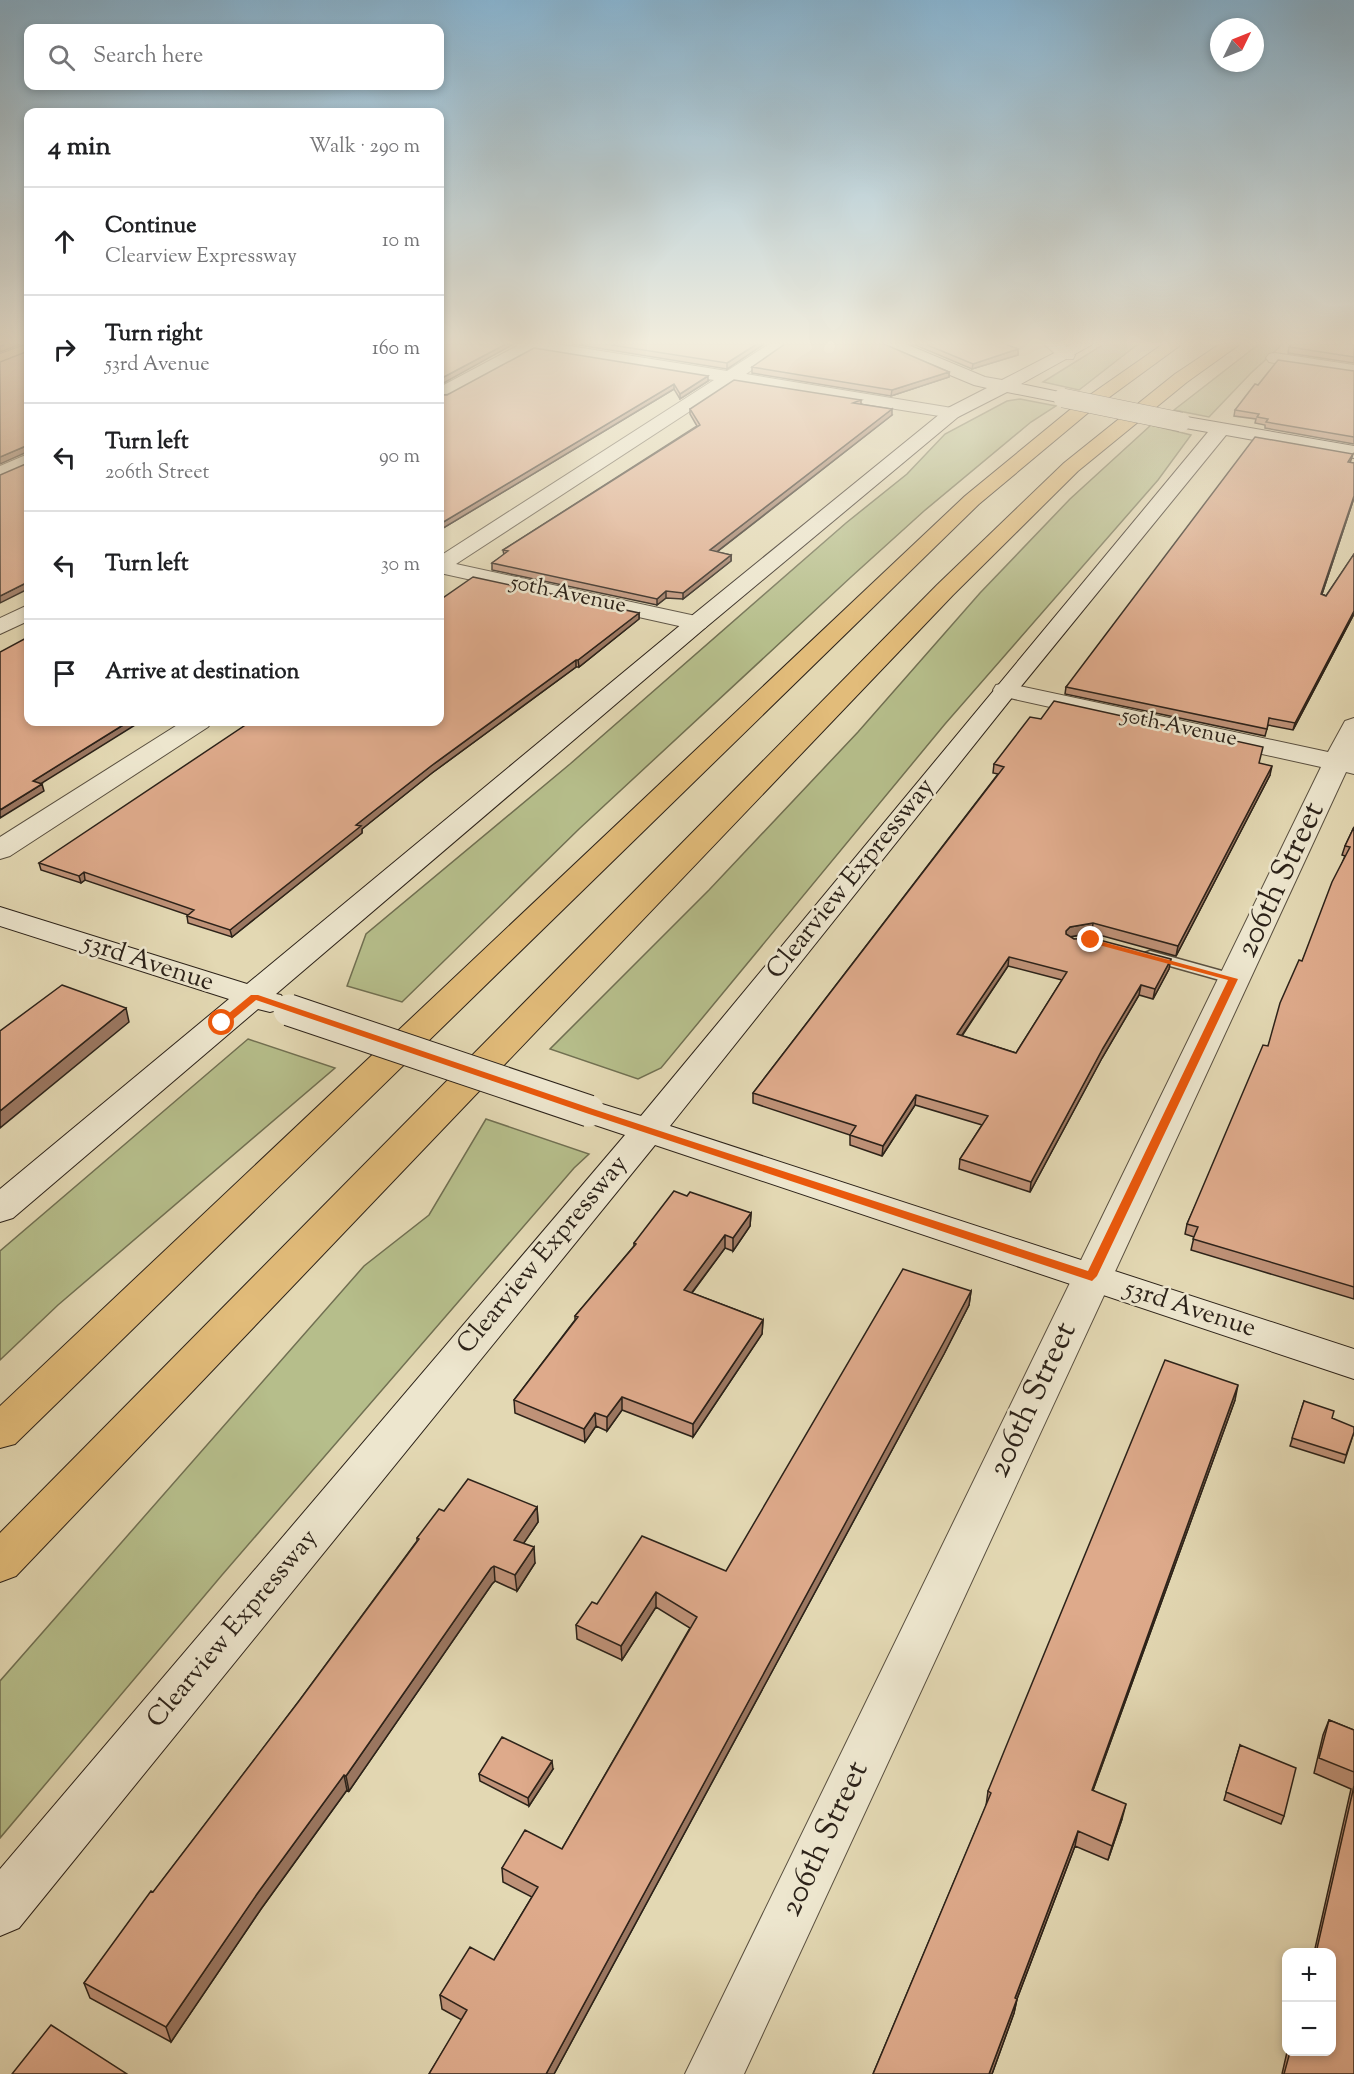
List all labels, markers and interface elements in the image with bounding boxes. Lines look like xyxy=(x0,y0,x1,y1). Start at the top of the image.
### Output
north arrow xyxy=(1210,18,1264,72)
search box xyxy=(24,24,444,90)
icon: search xyxy=(45,41,78,74)
text: Search here xyxy=(93,41,203,73)
text: 4 min xyxy=(48,129,111,166)
text: Walk · 290 m xyxy=(309,133,420,162)
text: Continue xyxy=(105,211,196,243)
icon: ahead xyxy=(48,225,81,258)
text: 10 m xyxy=(382,227,420,256)
text: Clearview Expressway xyxy=(105,243,297,272)
text: Turn right xyxy=(105,319,202,351)
icon: right xyxy=(48,333,81,366)
text: 160 m xyxy=(372,335,420,364)
text: 53rd Avenue xyxy=(105,351,210,380)
text: Turn left xyxy=(105,427,188,459)
icon: left xyxy=(48,441,81,474)
text: 90 m xyxy=(379,443,420,472)
text: 206th Street xyxy=(105,459,209,488)
icon: left xyxy=(48,549,81,582)
text: Turn left xyxy=(105,549,188,581)
text: 30 m xyxy=(381,551,420,580)
street label: 50th Avenue xyxy=(505,567,629,623)
icon: arrive xyxy=(48,657,81,690)
text: Arrive at destination xyxy=(105,657,300,689)
street label: 50th Avenue xyxy=(1116,700,1240,756)
street label: Clearview Expressway xyxy=(758,770,944,988)
street label: 206th Street xyxy=(1225,795,1337,965)
street label: 53rd Avenue xyxy=(76,924,218,1002)
route end xyxy=(1077,926,1103,952)
route start xyxy=(208,1009,234,1035)
street label: Clearview Expressway xyxy=(449,1148,637,1362)
street label: 53rd Avenue xyxy=(1118,1270,1260,1348)
street label: 206th Street xyxy=(977,1315,1089,1485)
street label: Clearview Expressway xyxy=(139,1522,327,1736)
street label: 206th Street xyxy=(769,1754,881,1924)
map controls xyxy=(1282,1948,1336,2056)
button: + xyxy=(1282,1948,1336,2002)
button: − xyxy=(1282,2002,1336,2056)

